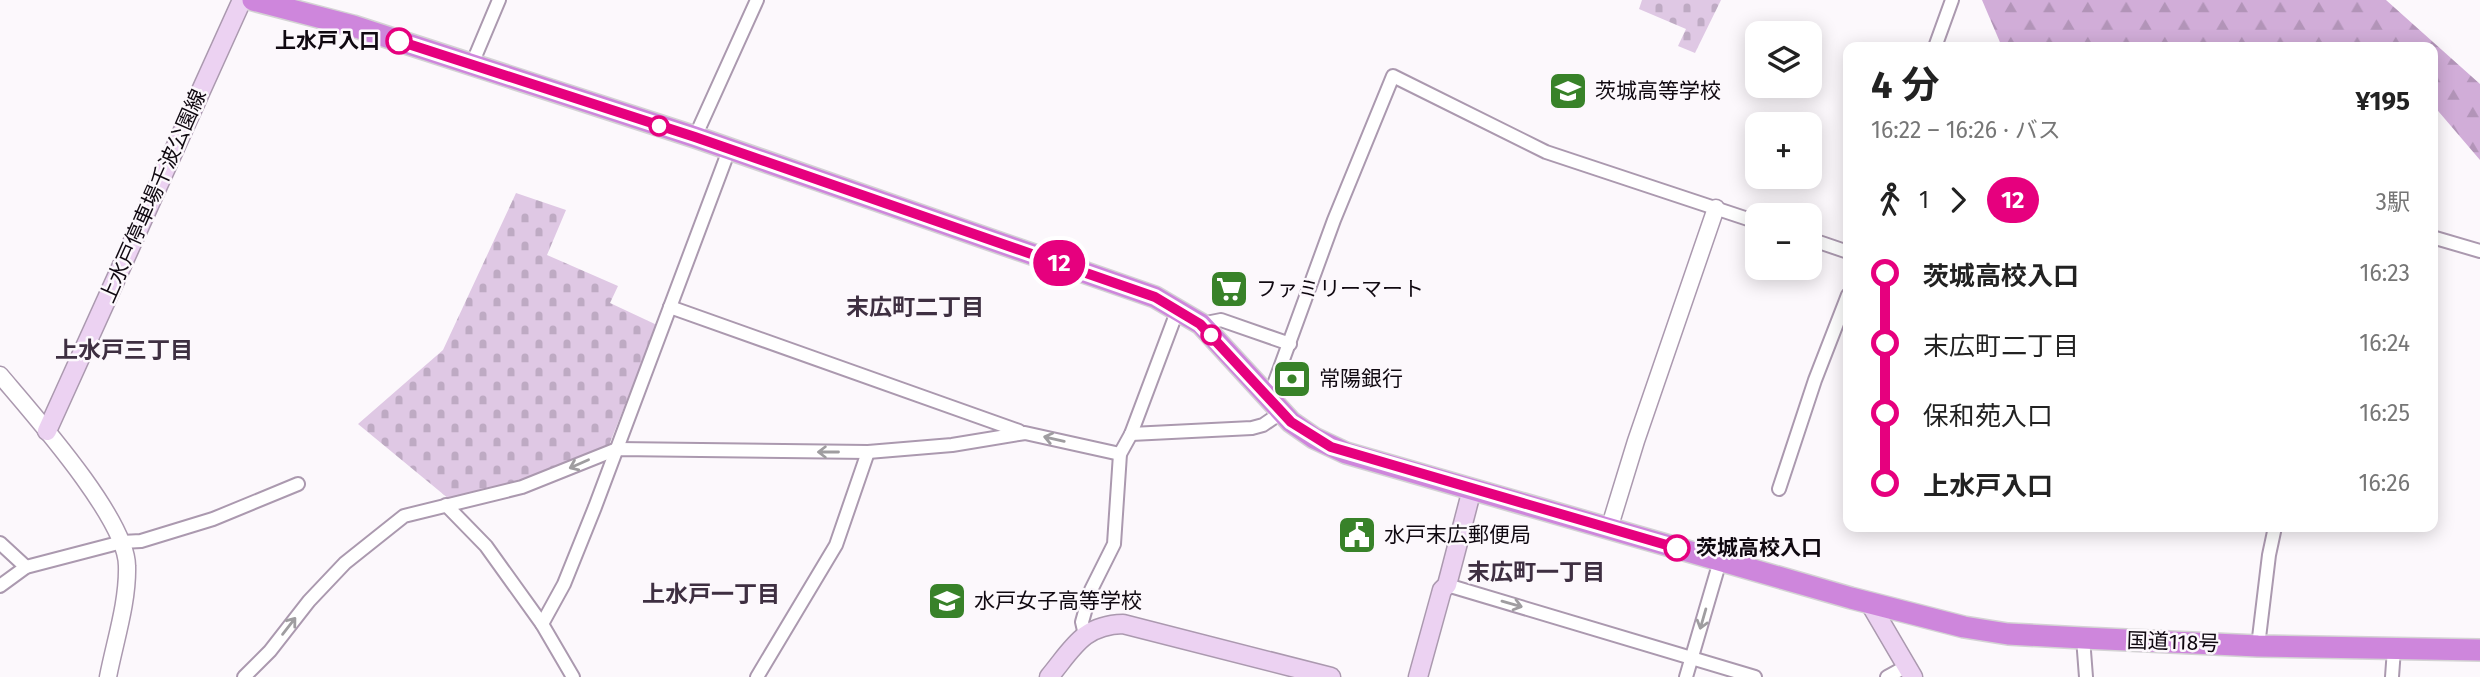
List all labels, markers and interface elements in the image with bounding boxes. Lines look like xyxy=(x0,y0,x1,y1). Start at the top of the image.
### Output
map controls xyxy=(1745,21,1822,280)
button: layers xyxy=(1745,21,1822,98)
place label: 上水戸入口 xyxy=(275,28,380,54)
marker: 上水戸入口 xyxy=(386,28,412,54)
text: 4 分 xyxy=(1871,62,1939,108)
school or university icon: 茨城高等学校 xyxy=(1547,70,1589,112)
place label: 茨城高等学校 xyxy=(1595,78,1721,104)
street label: 上水戸停車場千波公園線 xyxy=(94,85,212,307)
text: ¥195 xyxy=(2355,86,2410,117)
button: + xyxy=(1745,112,1822,189)
unlabelled marker xyxy=(649,116,669,136)
text: 16:22 – 16:26 · バス xyxy=(1871,116,2061,144)
icon: walk xyxy=(1871,181,1909,219)
icon: forward xyxy=(1939,181,1977,219)
text: 1 xyxy=(1919,186,1929,214)
text: 12 xyxy=(2001,186,2025,214)
text: 3駅 xyxy=(2376,188,2410,216)
button: − xyxy=(1745,203,1822,280)
line badge: 12 xyxy=(1028,240,1090,286)
text: 12 xyxy=(1047,249,1071,277)
text: 16:23 xyxy=(2360,259,2410,287)
text: 茨城高校入口 xyxy=(1923,261,2079,292)
supermarket icon: ファミリーマート xyxy=(1208,268,1250,310)
place label: ファミリーマート xyxy=(1256,276,1424,302)
district label: 末広町二丁目 xyxy=(846,293,984,321)
unlabelled marker xyxy=(1201,325,1221,345)
text: 16:24 xyxy=(2359,329,2410,357)
text: 末広町二丁目 xyxy=(1923,331,2079,362)
district label: 上水戸三丁目 xyxy=(55,336,193,364)
bank icon: 常陽銀行 xyxy=(1271,358,1313,400)
place label: 常陽銀行 xyxy=(1319,366,1403,392)
text: 16:25 xyxy=(2359,399,2410,427)
text: 保和苑入口 xyxy=(1923,401,2053,432)
one-way arrow xyxy=(1043,432,1066,446)
one-way arrow xyxy=(817,445,840,459)
one-way arrow xyxy=(569,458,591,471)
text: 16:26 xyxy=(2359,469,2410,497)
text: 上水戸入口 xyxy=(1923,471,2053,502)
public building icon: 水戸末広郵便局 xyxy=(1336,514,1378,556)
place label: 水戸末広郵便局 xyxy=(1384,522,1531,548)
marker: 茨城高校入口 xyxy=(1664,535,1690,561)
place label: 茨城高校入口 xyxy=(1696,535,1822,561)
district label: 末広町一丁目 xyxy=(1467,558,1605,586)
district label: 上水戸一丁目 xyxy=(642,580,780,608)
school or university icon: 水戸女子高等学校 xyxy=(926,580,968,622)
place label: 水戸女子高等学校 xyxy=(974,588,1142,614)
one-way arrow xyxy=(1501,599,1523,612)
one-way arrow xyxy=(1696,608,1709,630)
one-way arrow xyxy=(282,618,297,636)
street label: 国道118号 xyxy=(2126,627,2220,657)

